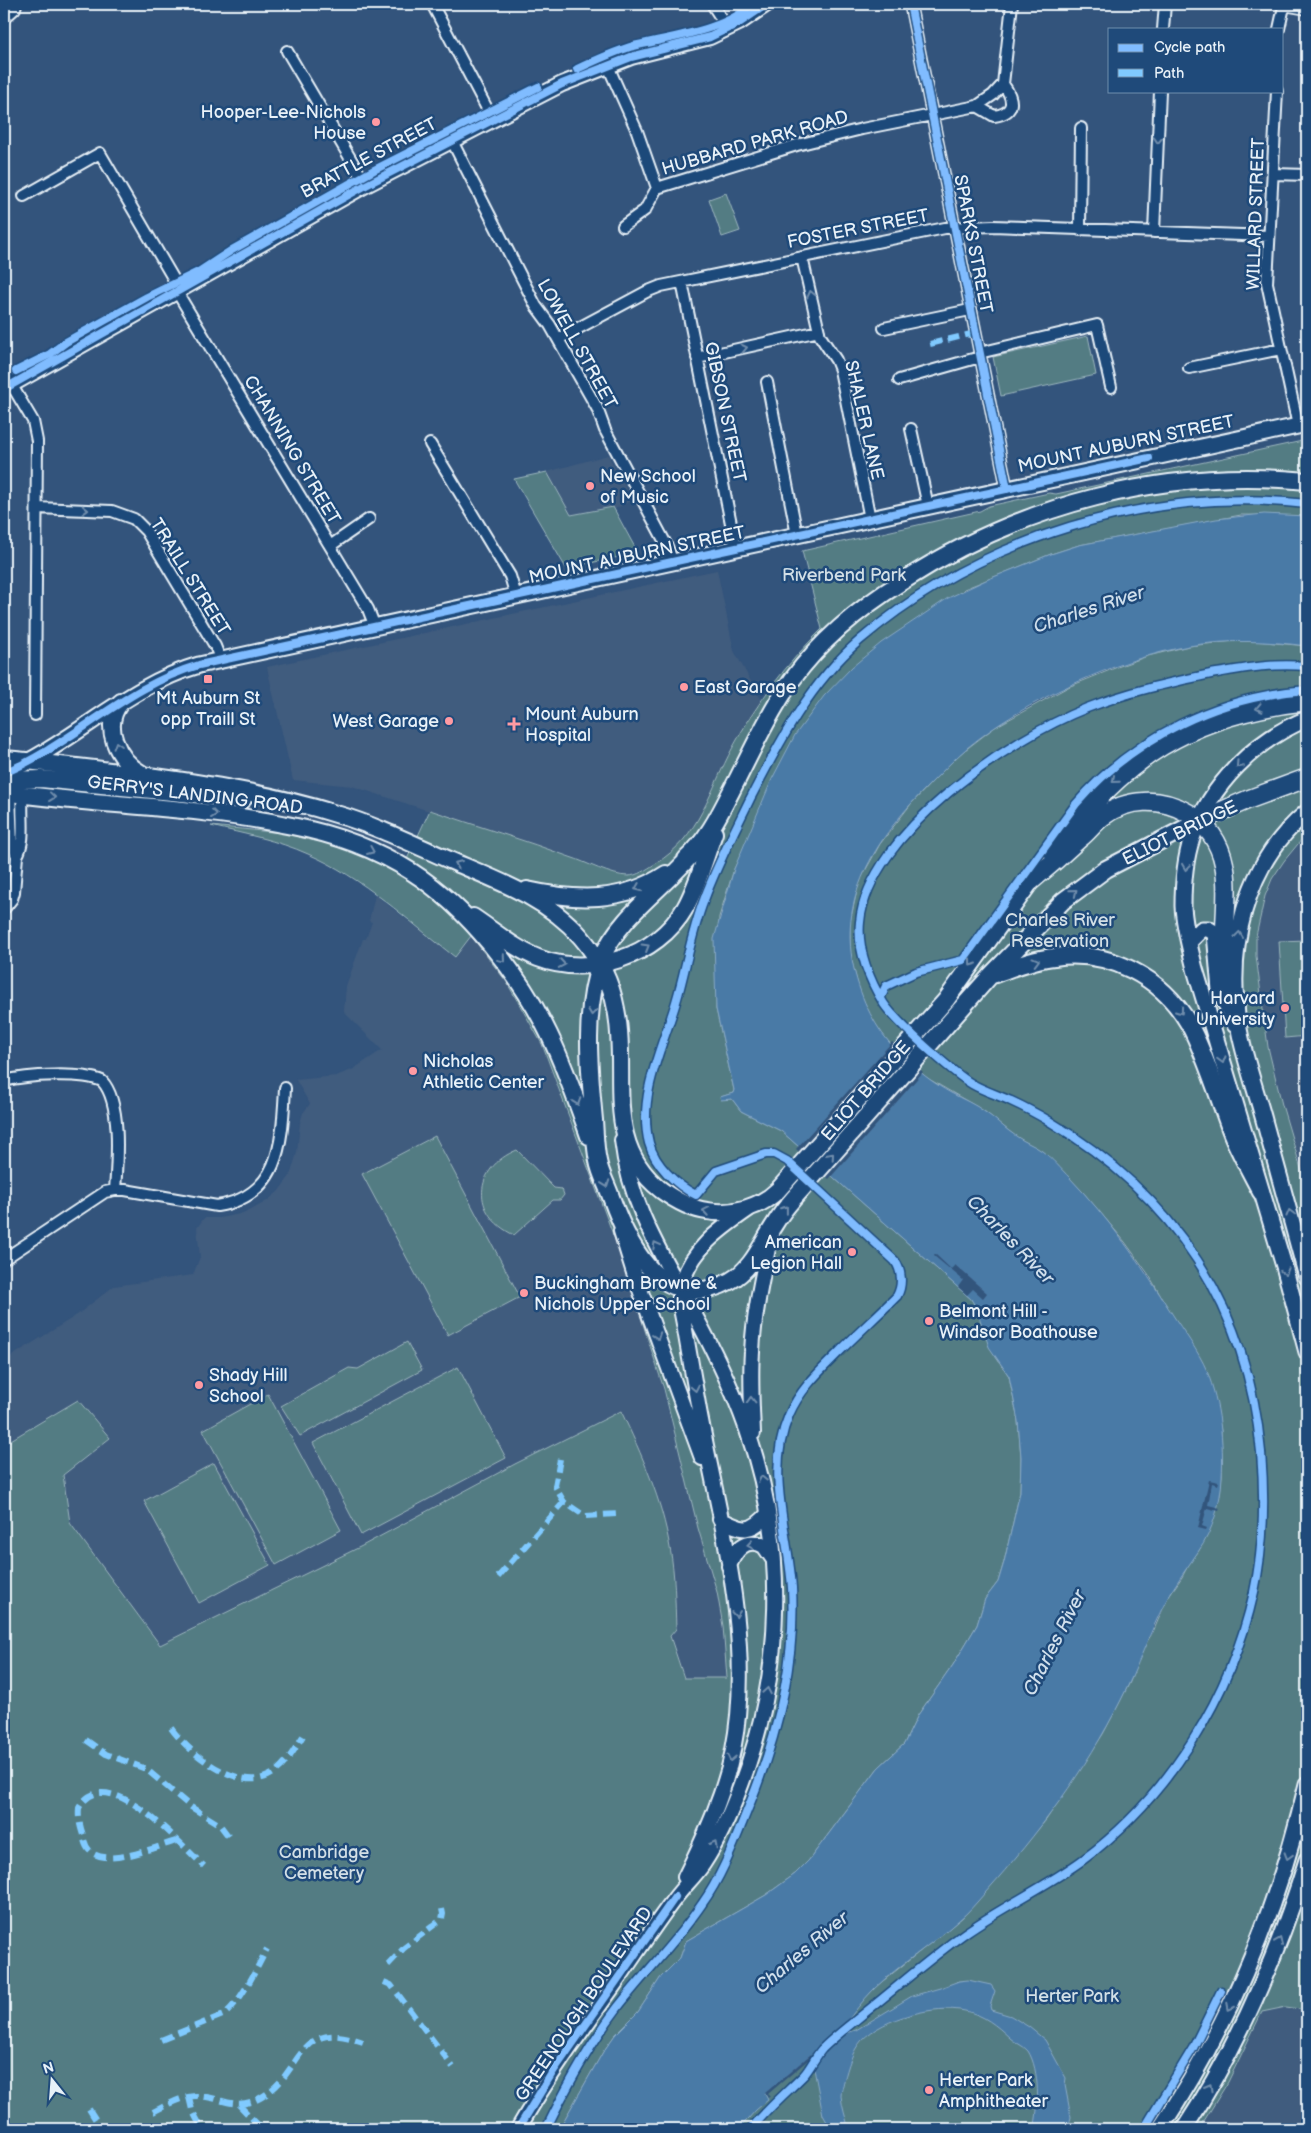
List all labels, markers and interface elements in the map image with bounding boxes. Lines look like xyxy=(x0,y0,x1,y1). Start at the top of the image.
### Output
legend xyxy=(1108,28,1284,92)
text: Cycle path xyxy=(1154,38,1225,57)
text: Path xyxy=(1154,64,1184,83)
place label: Hooper-Lee-Nichols House xyxy=(201,102,366,144)
street label: HUBBARD PARK ROAD xyxy=(659,106,851,180)
street label: BRATTLE STREET xyxy=(297,113,441,203)
marker: Hooper-Lee-Nichols House xyxy=(370,116,382,128)
one-way arrow xyxy=(1153,136,1163,144)
street label: WILLARD STREET xyxy=(1243,137,1269,291)
street label: SPARKS STREET xyxy=(949,173,997,315)
street label: FOSTER STREET xyxy=(785,205,931,253)
street label: LOWELL STREET xyxy=(533,275,621,413)
one-way arrow xyxy=(806,290,817,299)
street label: GIBSON STREET xyxy=(700,340,750,484)
one-way arrow xyxy=(740,343,749,353)
street label: SHALER LANE xyxy=(840,358,888,482)
street label: CHANNING STREET xyxy=(239,372,345,528)
street label: MOUNT AUBURN STREET xyxy=(1016,411,1236,477)
place label: New School of Music xyxy=(600,466,696,508)
marker: New School of Music xyxy=(584,480,596,492)
one-way arrow xyxy=(82,504,90,515)
street label: TRAILL STREET xyxy=(146,515,235,640)
street label: MOUNT AUBURN STREET xyxy=(527,522,747,588)
park label: Riverbend Park xyxy=(782,565,906,586)
water label: Charles River xyxy=(1031,581,1149,639)
marker: Mt Auburn St opp Traill St xyxy=(202,673,214,685)
place label: East Garage xyxy=(694,677,797,698)
marker: East Garage xyxy=(678,681,690,693)
place label: Mt Auburn St opp Traill St xyxy=(156,688,261,730)
one-way arrow xyxy=(1255,702,1264,713)
place label: Mount Auburn Hospital xyxy=(525,704,639,746)
place label: West Garage xyxy=(333,711,439,732)
marker: West Garage xyxy=(443,715,455,727)
marker: Mount Auburn Hospital xyxy=(507,717,521,731)
one-way arrow xyxy=(113,741,123,750)
one-way arrow xyxy=(1236,760,1245,769)
street label: GERRY'S LANDING ROAD xyxy=(86,771,304,819)
one-way arrow xyxy=(1112,774,1121,783)
one-way arrow xyxy=(48,792,56,803)
street label: ELIOT BRIDGE xyxy=(1119,796,1241,870)
one-way arrow xyxy=(210,808,218,819)
one-way arrow xyxy=(366,845,375,855)
one-way arrow xyxy=(454,859,463,870)
one-way arrow xyxy=(1181,864,1192,872)
one-way arrow xyxy=(634,882,643,892)
one-way arrow xyxy=(1068,890,1077,898)
park label: Charles River Reservation xyxy=(1005,910,1115,952)
one-way arrow xyxy=(1233,930,1243,939)
one-way arrow xyxy=(640,944,649,954)
one-way arrow xyxy=(496,953,504,962)
one-way arrow xyxy=(1032,956,1040,966)
one-way arrow xyxy=(969,958,978,967)
one-way arrow xyxy=(558,959,567,969)
place label: Harvard University xyxy=(1196,988,1276,1030)
marker: Harvard University xyxy=(1279,1002,1291,1014)
one-way arrow xyxy=(1174,1005,1183,1015)
one-way arrow xyxy=(587,1008,598,1016)
street label: ELIOT BRIDGE xyxy=(817,1037,915,1145)
place label: Nicholas Athletic Center xyxy=(423,1051,544,1093)
one-way arrow xyxy=(1216,1055,1226,1063)
marker: Nicholas Athletic Center xyxy=(407,1065,419,1077)
one-way arrow xyxy=(571,1097,581,1106)
one-way arrow xyxy=(825,1153,834,1162)
one-way arrow xyxy=(600,1179,610,1188)
water label: Charles River xyxy=(962,1190,1059,1290)
one-way arrow xyxy=(702,1206,710,1216)
one-way arrow xyxy=(780,1206,788,1215)
one-way arrow xyxy=(1285,1209,1296,1218)
place label: American Legion Hall xyxy=(750,1232,842,1274)
one-way arrow xyxy=(652,1242,662,1251)
marker: American Legion Hall xyxy=(846,1246,858,1258)
one-way arrow xyxy=(1280,1267,1290,1275)
place label: Buckingham Browne & Nichols Upper School xyxy=(534,1273,718,1315)
marker: Buckingham Browne & Nichols Upper School xyxy=(518,1287,530,1299)
place label: Belmont Hill - Windsor Boathouse xyxy=(939,1301,1098,1343)
marker: Belmont Hill - Windsor Boathouse xyxy=(923,1315,935,1327)
one-way arrow xyxy=(651,1331,661,1339)
place label: Shady Hill School xyxy=(209,1365,288,1407)
marker: Shady Hill School xyxy=(193,1379,205,1391)
one-way arrow xyxy=(690,1384,700,1392)
one-way arrow xyxy=(746,1396,757,1404)
one-way arrow xyxy=(757,1475,768,1484)
one-way arrow xyxy=(746,1539,755,1549)
water label: Charles River xyxy=(1019,1585,1092,1700)
one-way arrow xyxy=(730,1611,741,1619)
one-way arrow xyxy=(762,1687,772,1695)
one-way arrow xyxy=(726,1754,737,1763)
one-way arrow xyxy=(708,1840,718,1849)
park label: Cambridge Cemetery xyxy=(279,1842,369,1884)
one-way arrow xyxy=(1284,1851,1294,1859)
street label: GREENOUGH BOULEVARD xyxy=(511,1903,657,2105)
water label: Charles River xyxy=(750,1906,855,1999)
one-way arrow xyxy=(1273,1937,1283,1946)
park label: Herter Park xyxy=(1025,1986,1119,2007)
one-way arrow xyxy=(1225,2002,1236,2011)
north arrow xyxy=(28,2056,78,2106)
text: N xyxy=(41,2058,56,2078)
place label: Herter Park Amphitheater xyxy=(939,2070,1048,2112)
marker: Herter Park Amphitheater xyxy=(923,2084,935,2096)
one-way arrow xyxy=(1203,2084,1213,2093)

